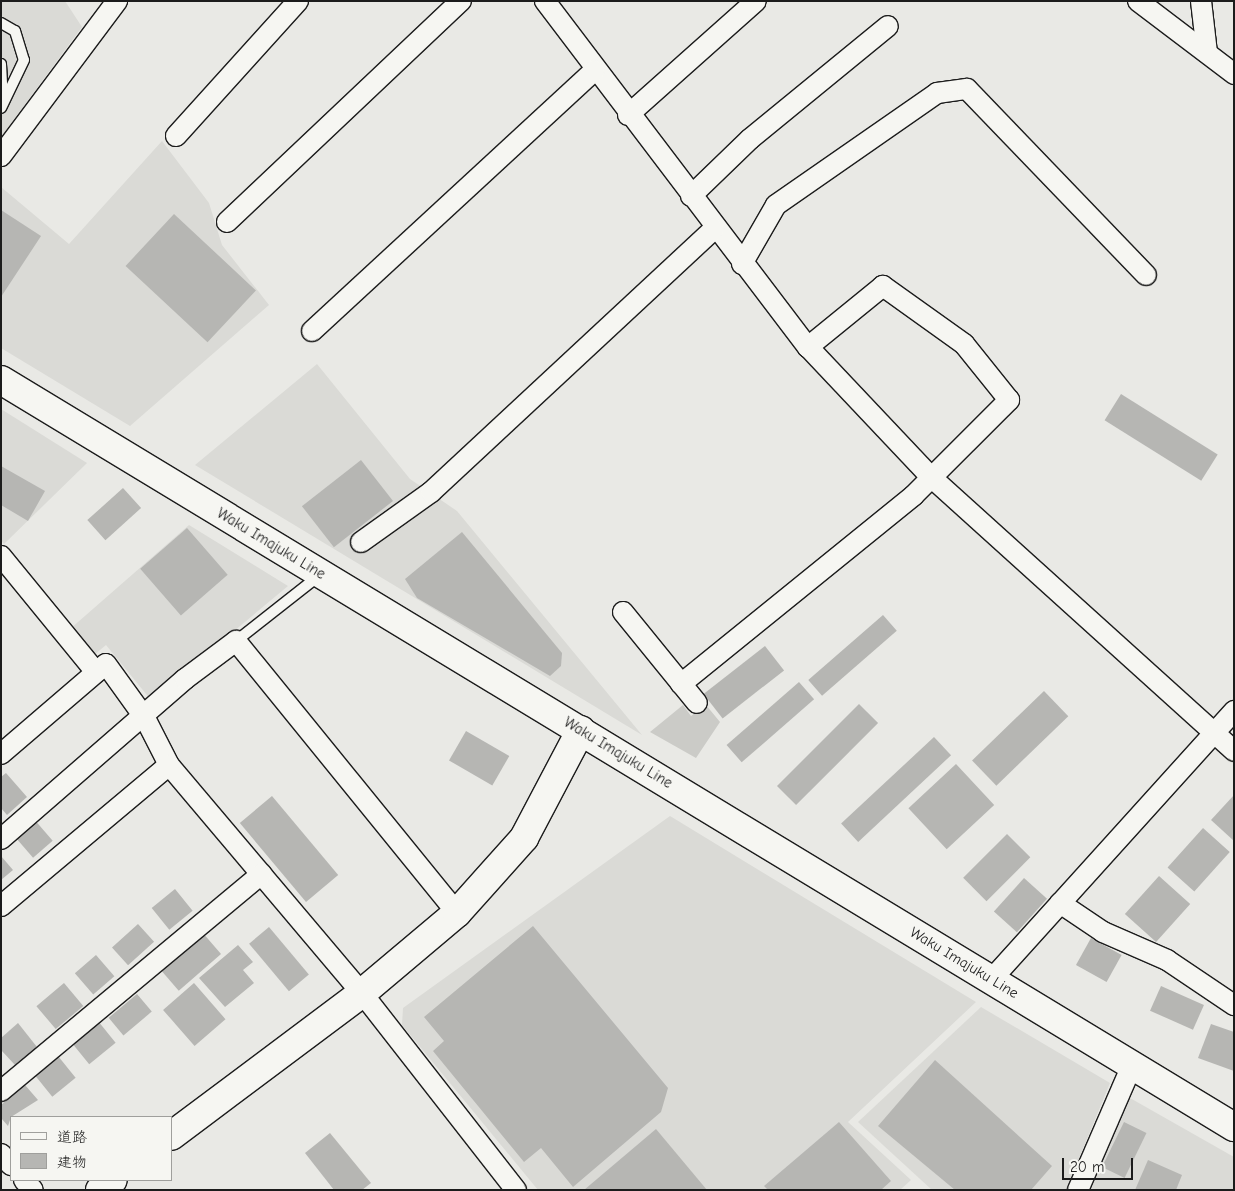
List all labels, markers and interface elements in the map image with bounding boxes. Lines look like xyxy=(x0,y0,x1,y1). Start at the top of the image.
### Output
street label: Waku Imajuku Line xyxy=(213,504,329,584)
street label: Waku Imajuku Line xyxy=(560,713,676,793)
street label: Waku Imajuku Line xyxy=(906,923,1022,1003)
legend xyxy=(10,1116,172,1181)
text: 道路 xyxy=(57,1128,87,1146)
scale bar xyxy=(1065,1148,1136,1180)
text: 建物 xyxy=(57,1153,87,1171)
text: 20 m xyxy=(1070,1158,1104,1176)

